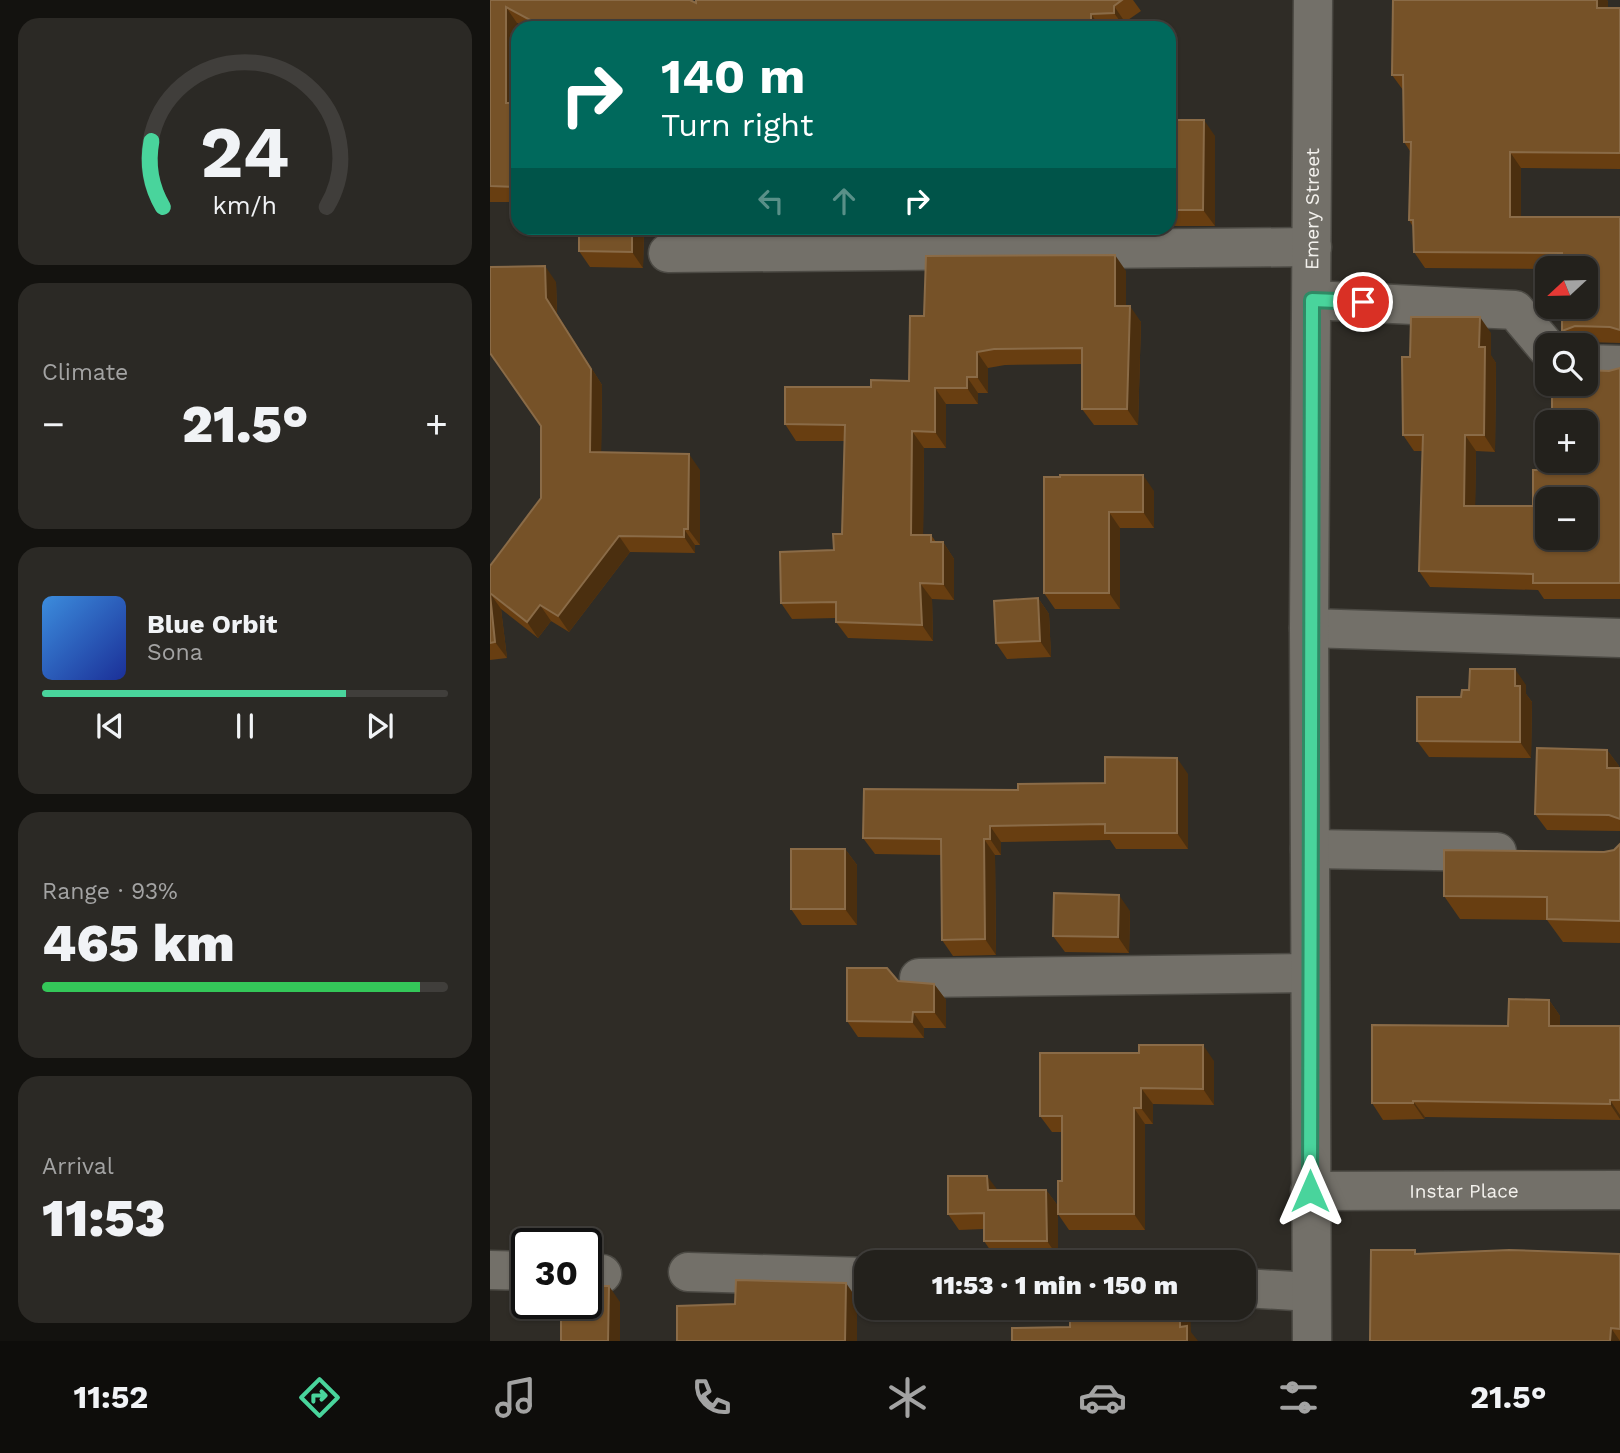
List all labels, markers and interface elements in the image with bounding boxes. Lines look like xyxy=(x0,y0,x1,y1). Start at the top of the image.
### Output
text: 140 m xyxy=(661,47,805,105)
icon: right xyxy=(546,49,637,140)
text: Turn right xyxy=(661,106,813,144)
text: 24 xyxy=(200,110,290,196)
street label: Emery Street xyxy=(1300,148,1324,270)
icon: left xyxy=(752,182,790,220)
icon: ahead xyxy=(825,182,863,220)
icon: right xyxy=(898,182,936,220)
text: km/h xyxy=(213,191,277,220)
north arrow xyxy=(1535,256,1598,318)
map controls xyxy=(1535,256,1598,550)
pin xyxy=(1333,272,1393,332)
icon: arrive xyxy=(1344,283,1382,321)
button: search xyxy=(1535,333,1598,396)
text: Climate xyxy=(42,359,128,386)
text: 21.5° xyxy=(182,394,308,455)
text: − xyxy=(42,402,65,446)
text: + xyxy=(425,402,448,446)
button: + xyxy=(1535,410,1598,473)
button: − xyxy=(1535,487,1598,550)
text: Blue Orbit xyxy=(147,609,277,639)
text: Sona xyxy=(147,639,203,666)
icon: previous xyxy=(91,707,129,745)
icon: pause xyxy=(226,707,264,745)
icon: next xyxy=(361,707,399,745)
text: Range · 93% xyxy=(42,878,178,905)
text: 465 km xyxy=(42,913,235,974)
text: Arrival xyxy=(42,1153,114,1180)
position arrow xyxy=(1273,1154,1347,1228)
street label: Instar Place xyxy=(1409,1179,1519,1202)
text: 11:53 xyxy=(42,1188,166,1249)
speed limit sign: 30 xyxy=(511,1228,602,1319)
text: 11:53 · 1 min · 150 m xyxy=(932,1270,1178,1300)
icon: directions xyxy=(295,1373,344,1422)
icon: music xyxy=(491,1373,540,1422)
icon: phone xyxy=(687,1373,736,1422)
icon: climate xyxy=(883,1373,932,1422)
icon: car xyxy=(1078,1373,1127,1422)
icon: filters xyxy=(1274,1373,1323,1422)
text: 11:52 xyxy=(73,1378,148,1416)
text: 21.5° xyxy=(1470,1378,1547,1416)

